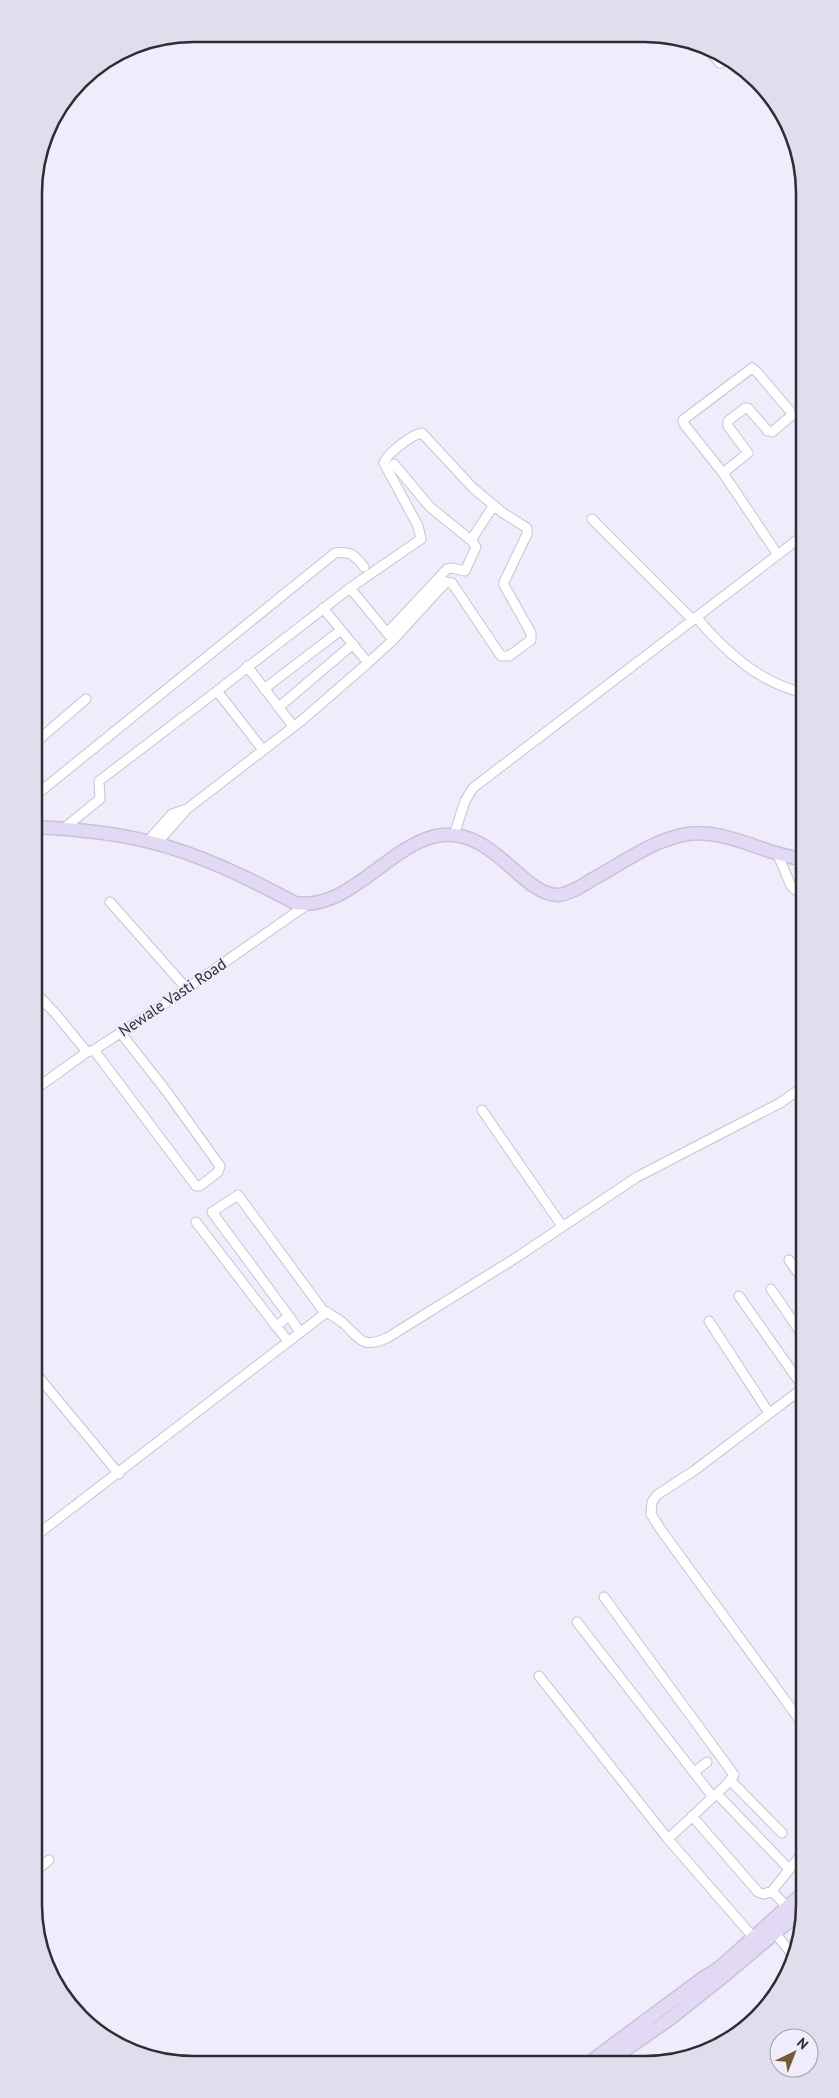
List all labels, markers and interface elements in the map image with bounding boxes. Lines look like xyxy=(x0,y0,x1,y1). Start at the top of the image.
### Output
street label: Newale Vasti Road xyxy=(114,954,230,1040)
north arrow xyxy=(769,2028,819,2078)
text: N xyxy=(793,2034,812,2053)

